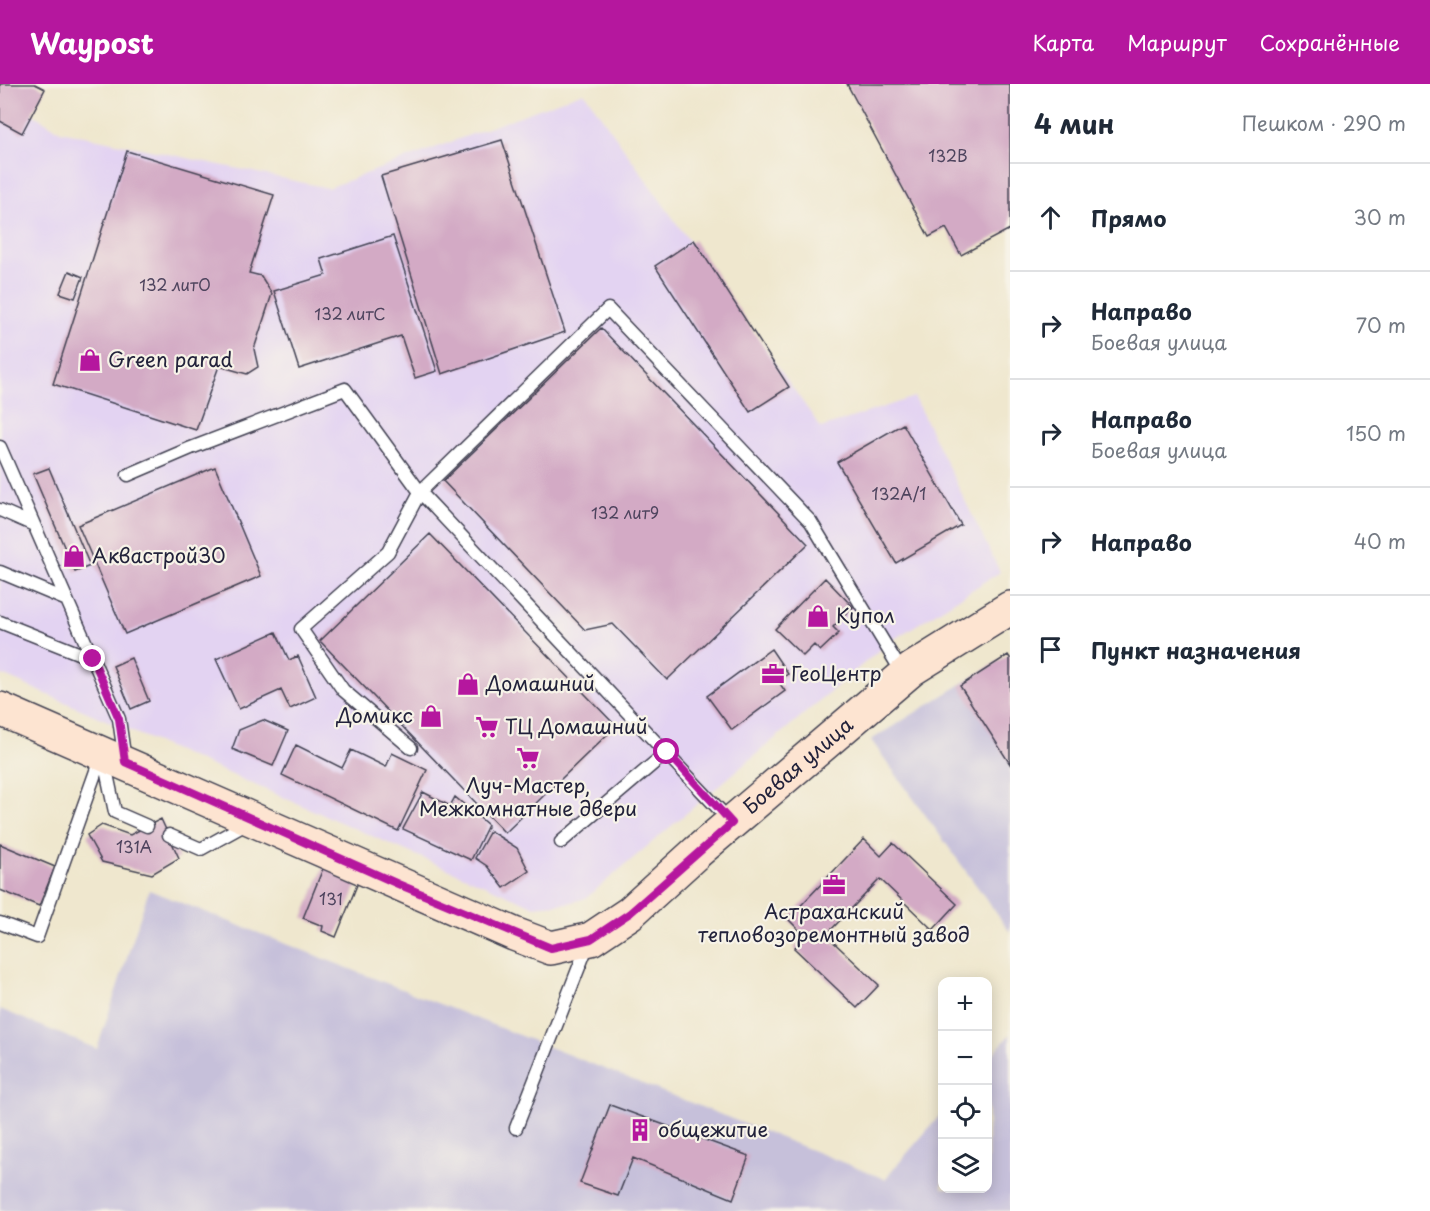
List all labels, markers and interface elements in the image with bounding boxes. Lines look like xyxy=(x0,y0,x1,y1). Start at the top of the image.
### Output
text: Waypost xyxy=(30,21,154,64)
text: Карта xyxy=(1033,26,1094,58)
text: Маршрут xyxy=(1127,26,1227,58)
text: Сохранённые xyxy=(1260,26,1400,58)
text: 4 мин xyxy=(1034,104,1115,143)
text: Пешком · 290 m xyxy=(1242,108,1406,138)
house number: 132В xyxy=(928,143,968,167)
icon: ahead xyxy=(1034,201,1067,234)
text: Прямо xyxy=(1091,201,1166,234)
text: 30 m xyxy=(1353,202,1406,232)
house number: 132 литО xyxy=(139,272,211,296)
text: Направо xyxy=(1091,294,1192,327)
house number: 132 литС xyxy=(314,301,386,325)
icon: right xyxy=(1034,309,1067,342)
text: 70 m xyxy=(1356,310,1406,340)
text: Боевая улица xyxy=(1091,327,1227,357)
place label: Green parad xyxy=(108,344,233,374)
shop icon: Green parad xyxy=(77,347,103,373)
text: Направо xyxy=(1091,402,1192,435)
icon: right xyxy=(1034,417,1067,450)
text: 150 m xyxy=(1346,418,1406,448)
text: Боевая улица xyxy=(1091,435,1227,465)
house number: 132А/1 xyxy=(871,481,927,505)
house number: 132 лит9 xyxy=(591,500,659,524)
icon: right xyxy=(1034,525,1067,558)
text: Направо xyxy=(1091,525,1192,558)
text: 40 m xyxy=(1354,526,1406,556)
place label: Аквастрой30 xyxy=(92,540,226,570)
shop icon: Аквастрой30 xyxy=(61,543,87,569)
place label: Купол xyxy=(836,600,895,630)
shop icon: Купол xyxy=(805,603,831,629)
icon: arrive xyxy=(1034,633,1067,666)
text: Пункт назначения xyxy=(1091,633,1301,666)
route end xyxy=(79,645,105,671)
place label: ГеоЦентр xyxy=(791,658,882,688)
office icon: ГеоЦентр xyxy=(760,661,786,687)
place label: Домашний xyxy=(485,668,595,698)
shop icon: Домашний xyxy=(455,671,481,697)
place label: Домикс xyxy=(336,700,413,730)
shop icon: Домикс xyxy=(418,703,444,729)
street label: Боевая улица xyxy=(736,709,859,821)
place label: ТЦ Домашний xyxy=(505,711,648,741)
supermarket icon: ТЦ Домашний xyxy=(474,714,500,740)
route start xyxy=(653,738,679,764)
supermarket icon: Луч-Мастер, Межкомнатные двери xyxy=(515,745,541,771)
place label: Луч-Мастер, Межкомнатные двери xyxy=(419,770,637,823)
house number: 131А xyxy=(116,834,152,858)
office icon: Астраханский тепловозоремонтный завод xyxy=(821,872,847,898)
house number: 131 xyxy=(319,886,343,910)
place label: Астраханский тепловозоремонтный завод xyxy=(698,896,970,949)
map controls xyxy=(938,977,992,1193)
button: + xyxy=(938,977,992,1031)
button: − xyxy=(938,1031,992,1085)
button: locate xyxy=(938,1085,992,1139)
place label: общежитие xyxy=(658,1114,768,1144)
building icon: общежитие xyxy=(627,1117,653,1143)
button: layers xyxy=(938,1139,992,1193)

